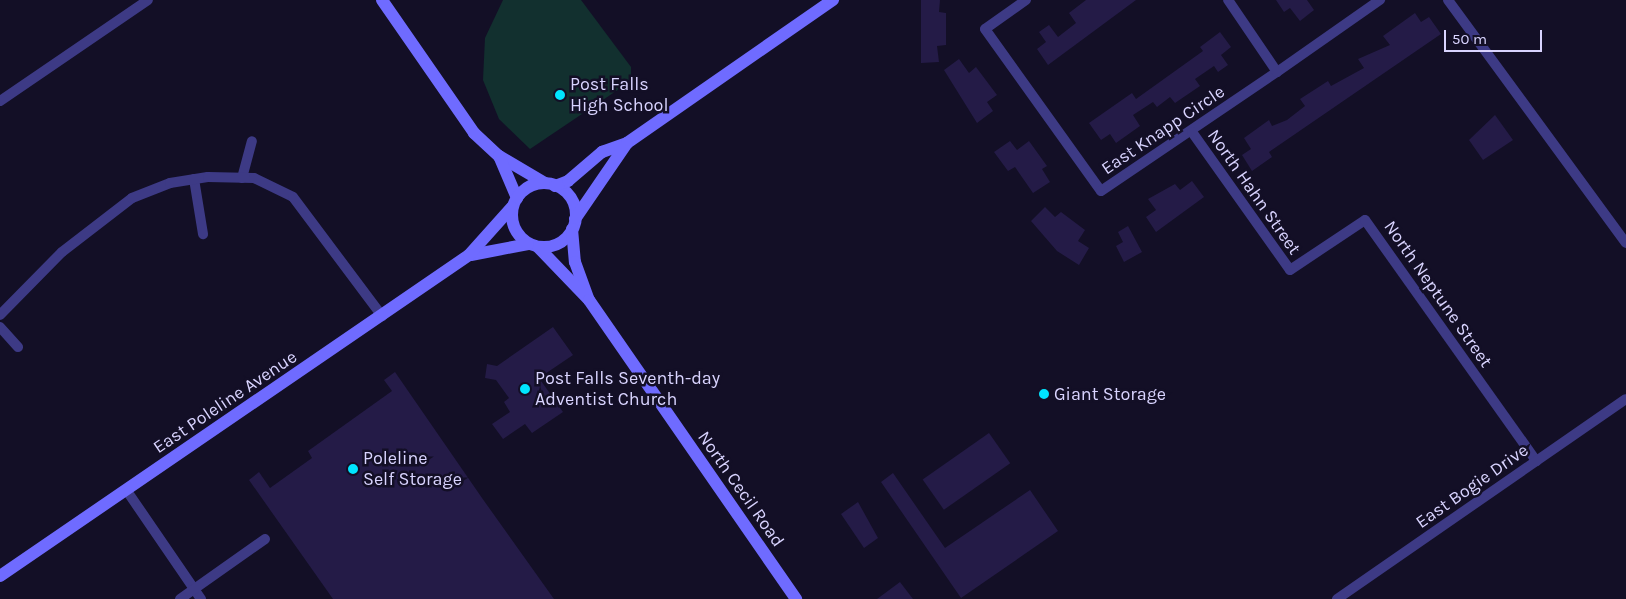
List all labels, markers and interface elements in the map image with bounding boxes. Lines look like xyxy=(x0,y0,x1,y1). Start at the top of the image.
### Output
scale bar xyxy=(1446,20,1544,52)
text: 50 m xyxy=(1452,30,1487,48)
place label: Post Falls High School xyxy=(570,74,668,116)
street label: East Knapp Circle xyxy=(1097,81,1229,179)
marker: Post Falls High School xyxy=(554,89,566,101)
street label: North Hahn Street xyxy=(1203,125,1305,259)
street label: North Neptune Street xyxy=(1379,216,1497,372)
street label: East Poleline Avenue xyxy=(149,346,301,458)
place label: Post Falls Seventh-day Adventist Church xyxy=(535,368,720,410)
marker: Post Falls Seventh-day Adventist Church xyxy=(519,383,531,395)
place label: Giant Storage xyxy=(1054,383,1166,405)
marker: Giant Storage xyxy=(1038,388,1050,400)
street label: North Cecil Road xyxy=(693,427,789,551)
street label: East Bogie Drive xyxy=(1411,439,1533,533)
place label: Poleline Self Storage xyxy=(363,448,462,490)
marker: Poleline Self Storage xyxy=(347,463,359,475)

